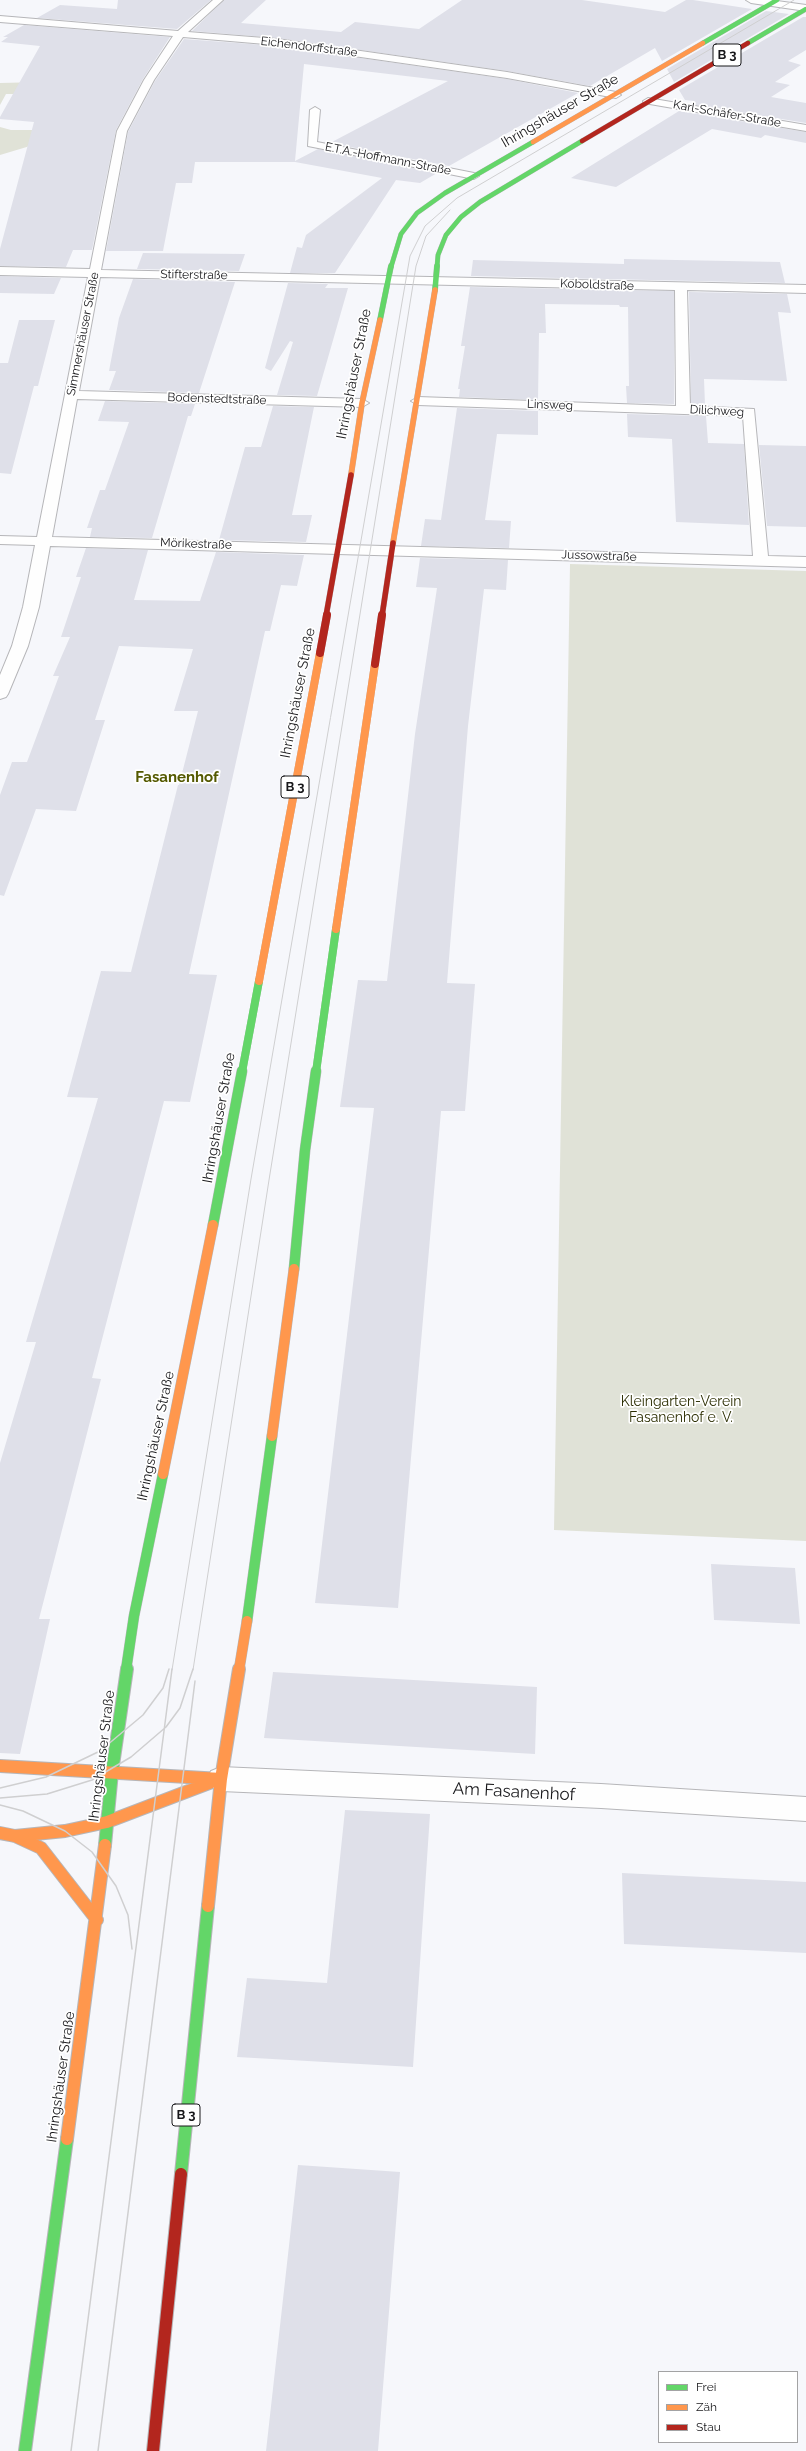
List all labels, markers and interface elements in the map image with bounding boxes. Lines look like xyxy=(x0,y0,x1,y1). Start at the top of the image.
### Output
street label: Eichendorffstraße xyxy=(260,34,358,60)
road number: B 3 xyxy=(713,44,741,66)
street label: Ihringshäuser Straße xyxy=(499,71,621,151)
street label: Karl-Schäfer-Straße xyxy=(672,97,782,131)
street label: E.T.A.-Hoffmann-Straße xyxy=(324,140,452,178)
street label: Stifterstraße xyxy=(160,267,228,283)
street label: Simmershäuser Straße xyxy=(64,271,102,397)
street label: Koboldstraße xyxy=(560,277,634,293)
street label: Ihringshäuser Straße xyxy=(333,307,375,441)
street label: Bodenstedtstraße xyxy=(167,390,267,408)
street label: Linsweg xyxy=(527,397,573,413)
street label: Dilichweg xyxy=(689,402,745,420)
street label: Mörikestraße xyxy=(160,536,232,552)
street label: Jussowstraße xyxy=(561,547,637,565)
street label: Ihringshäuser Straße xyxy=(277,626,319,760)
district label: Fasanenhof xyxy=(135,768,219,786)
road number: B 3 xyxy=(281,776,309,798)
street label: Ihringshäuser Straße xyxy=(199,1051,239,1185)
street label: Ihringshäuser Straße xyxy=(134,1370,178,1502)
park label: Kleingarten-Verein Fasanenhof e. V. xyxy=(621,1394,741,1426)
street label: Ihringshäuser Straße xyxy=(86,1689,118,1823)
street label: Am Fasanenhof xyxy=(452,1779,576,1805)
street label: Ihringshäuser Straße xyxy=(43,2010,79,2144)
road number: B 3 xyxy=(172,2104,200,2126)
legend xyxy=(658,2371,798,2443)
text: Frei xyxy=(696,2380,716,2394)
text: Zäh xyxy=(696,2400,717,2414)
text: Stau xyxy=(696,2420,721,2434)

